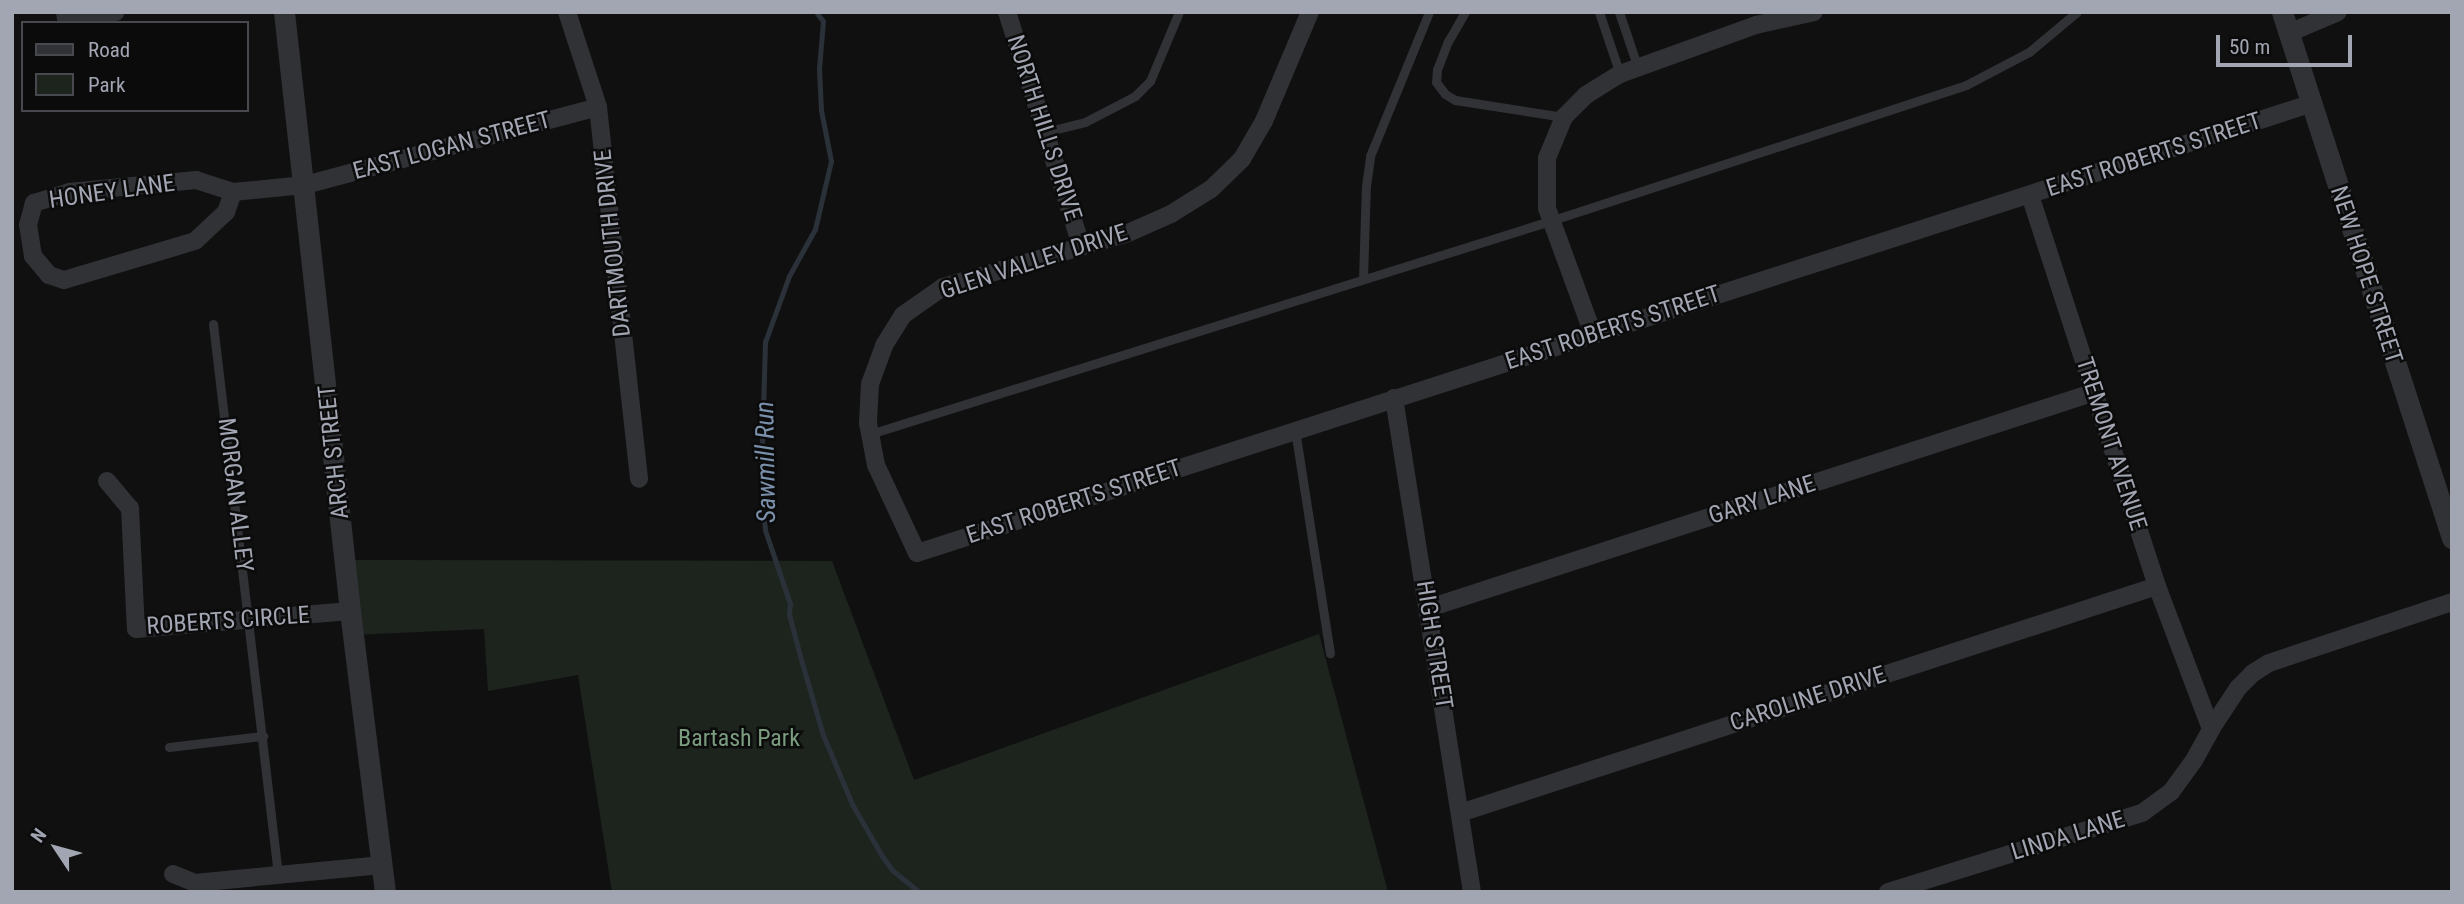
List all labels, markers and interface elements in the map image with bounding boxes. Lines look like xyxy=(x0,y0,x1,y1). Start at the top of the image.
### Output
legend xyxy=(21,21,248,112)
scale bar xyxy=(2219,21,2356,65)
street label: NORTH HILLS DRIVE xyxy=(1000,32,1088,224)
text: 50 m xyxy=(2229,35,2270,59)
text: Road xyxy=(88,38,130,62)
text: Park xyxy=(88,73,125,97)
street label: EAST LOGAN STREET xyxy=(350,106,554,186)
street label: EAST ROBERTS STREET xyxy=(2043,107,2265,203)
street label: DARTMOUTH DRIVE xyxy=(589,148,637,338)
street label: HONEY LANE xyxy=(47,169,177,215)
street label: NEW HOPE STREET xyxy=(2324,183,2408,367)
street label: GLEN VALLEY DRIVE xyxy=(937,218,1131,306)
street label: EAST ROBERTS STREET xyxy=(1502,280,1724,376)
street label: TREMONT AVENUE xyxy=(2069,354,2153,534)
street label: ARCH STREET xyxy=(313,383,355,521)
water label: Sawmill Run xyxy=(749,401,783,523)
street label: MORGAN ALLEY xyxy=(211,416,259,574)
street label: EAST ROBERTS STREET xyxy=(963,454,1185,550)
street label: GARY LANE xyxy=(1705,469,1819,531)
street label: HIGH STREET xyxy=(1410,579,1458,711)
street label: ROBERTS CIRCLE xyxy=(145,601,311,641)
street label: CAROLINE DRIVE xyxy=(1726,660,1890,738)
park label: Bartash Park xyxy=(678,725,800,753)
street label: LINDA LANE xyxy=(2008,805,2128,867)
north arrow xyxy=(21,813,91,883)
text: N xyxy=(26,824,51,847)

